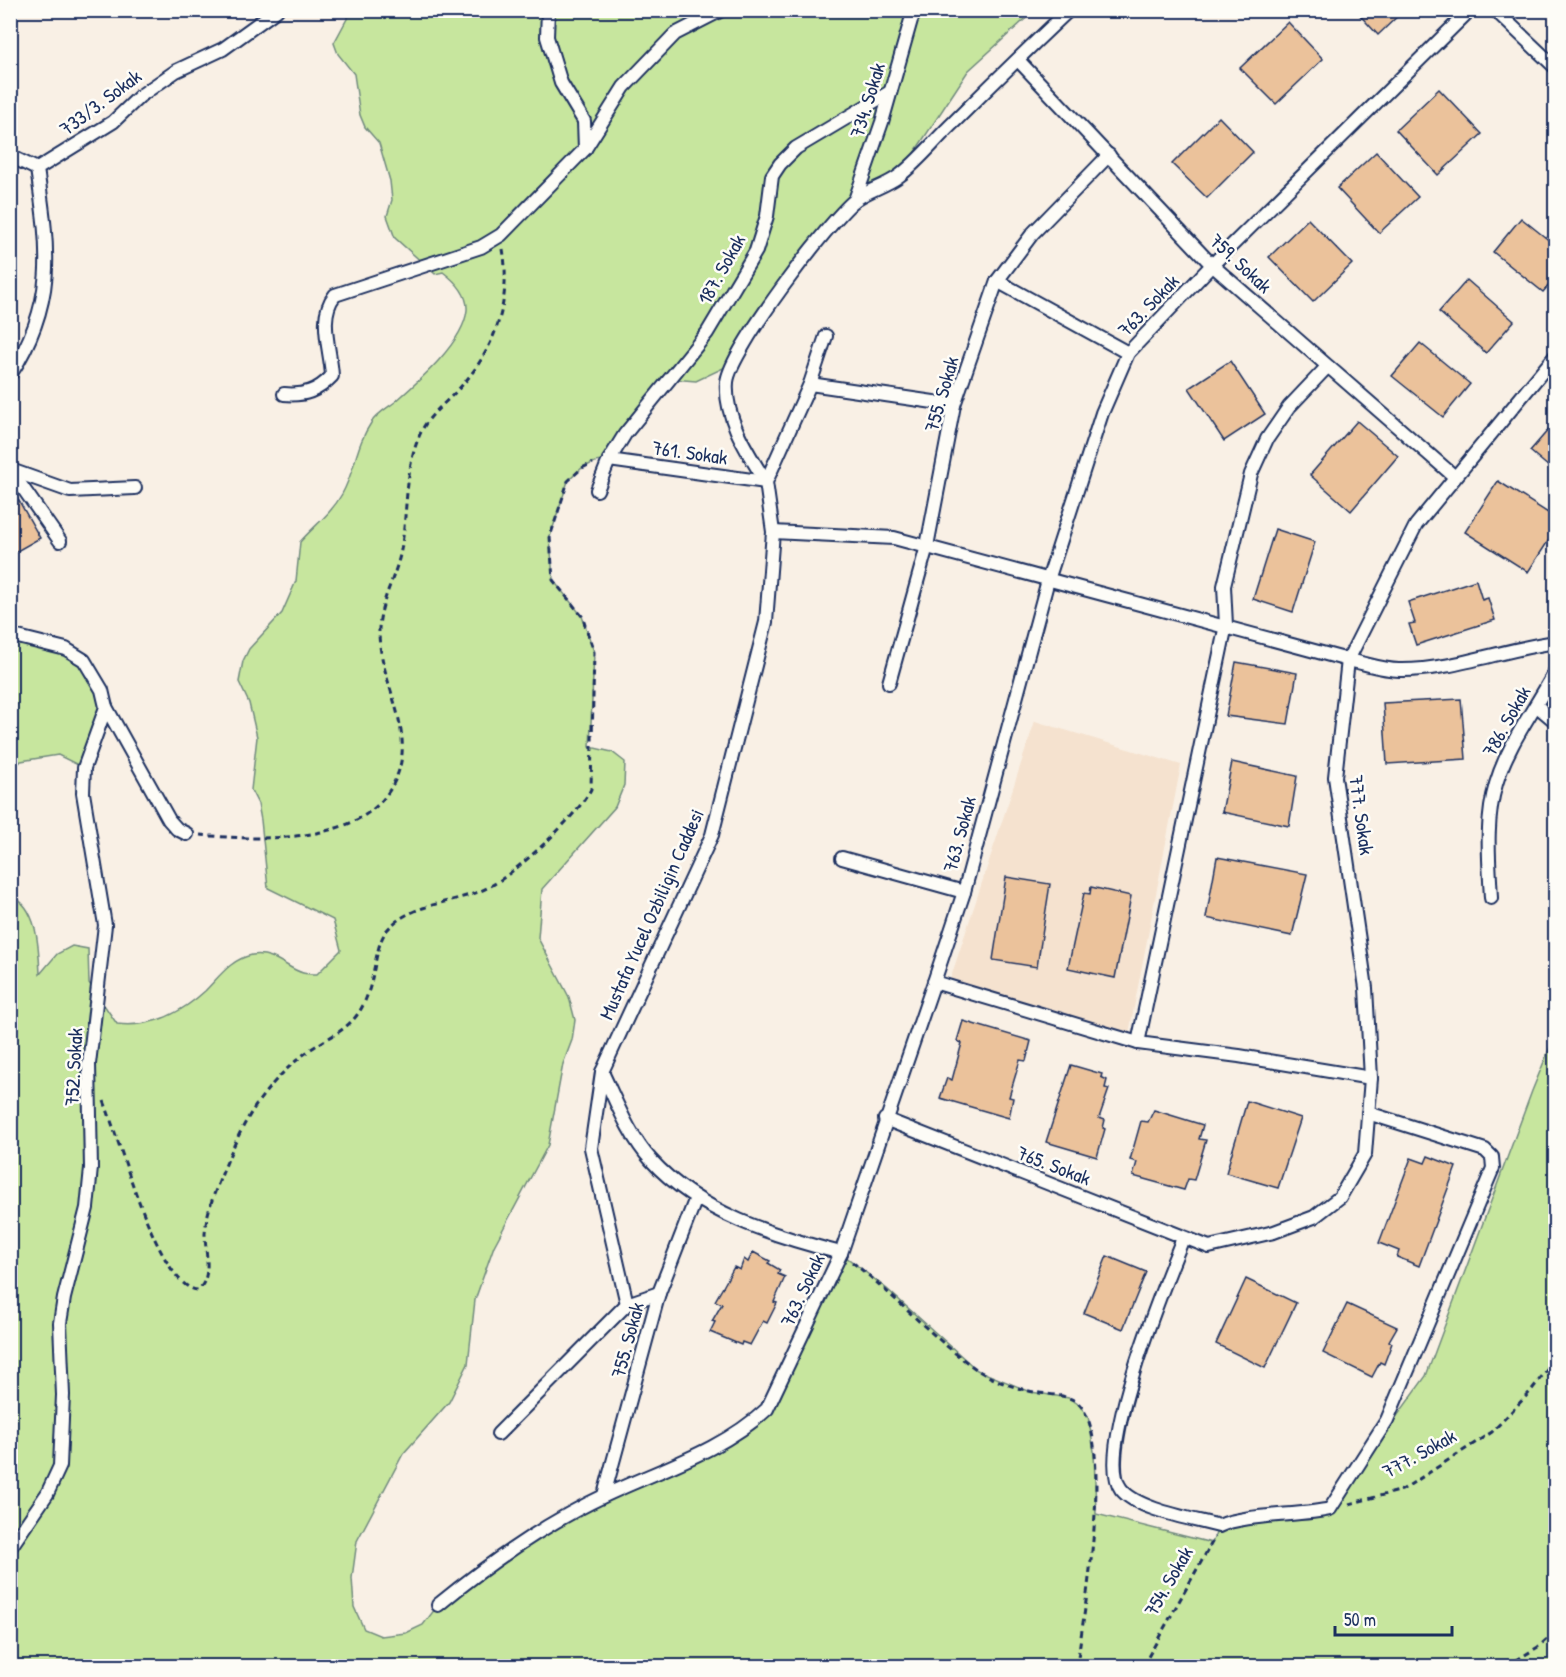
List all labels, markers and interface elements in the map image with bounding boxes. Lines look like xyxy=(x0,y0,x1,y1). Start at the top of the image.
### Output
street label: 734. Sokak xyxy=(843,59,891,141)
street label: 733/3. Sokak xyxy=(54,62,146,142)
street label: 759. Sokak xyxy=(1204,227,1278,299)
street label: 187. Sokak xyxy=(691,229,751,309)
street label: 763. Sokak xyxy=(1111,268,1185,342)
street label: 755. Sokak xyxy=(917,353,965,435)
street label: 761. Sokak xyxy=(651,433,729,471)
street label: 786. Sokak xyxy=(1476,681,1536,761)
street label: 777. Sokak xyxy=(1343,773,1381,857)
street label: 763. Sokak xyxy=(936,793,982,875)
street label: Mustafa Yucel Ozbiligin Caddesi xyxy=(592,804,710,1024)
street label: 752. Sokak xyxy=(57,1027,89,1107)
street label: 765. Sokak xyxy=(1013,1139,1095,1191)
street label: 763. Sokak xyxy=(773,1249,831,1331)
street label: 755. Sokak xyxy=(604,1299,650,1381)
street label: 777. Sokak xyxy=(1377,1422,1461,1484)
street label: 754. Sokak xyxy=(1137,1541,1199,1621)
scale bar xyxy=(1335,1599,1452,1637)
text: 50 m xyxy=(1344,1607,1376,1632)

